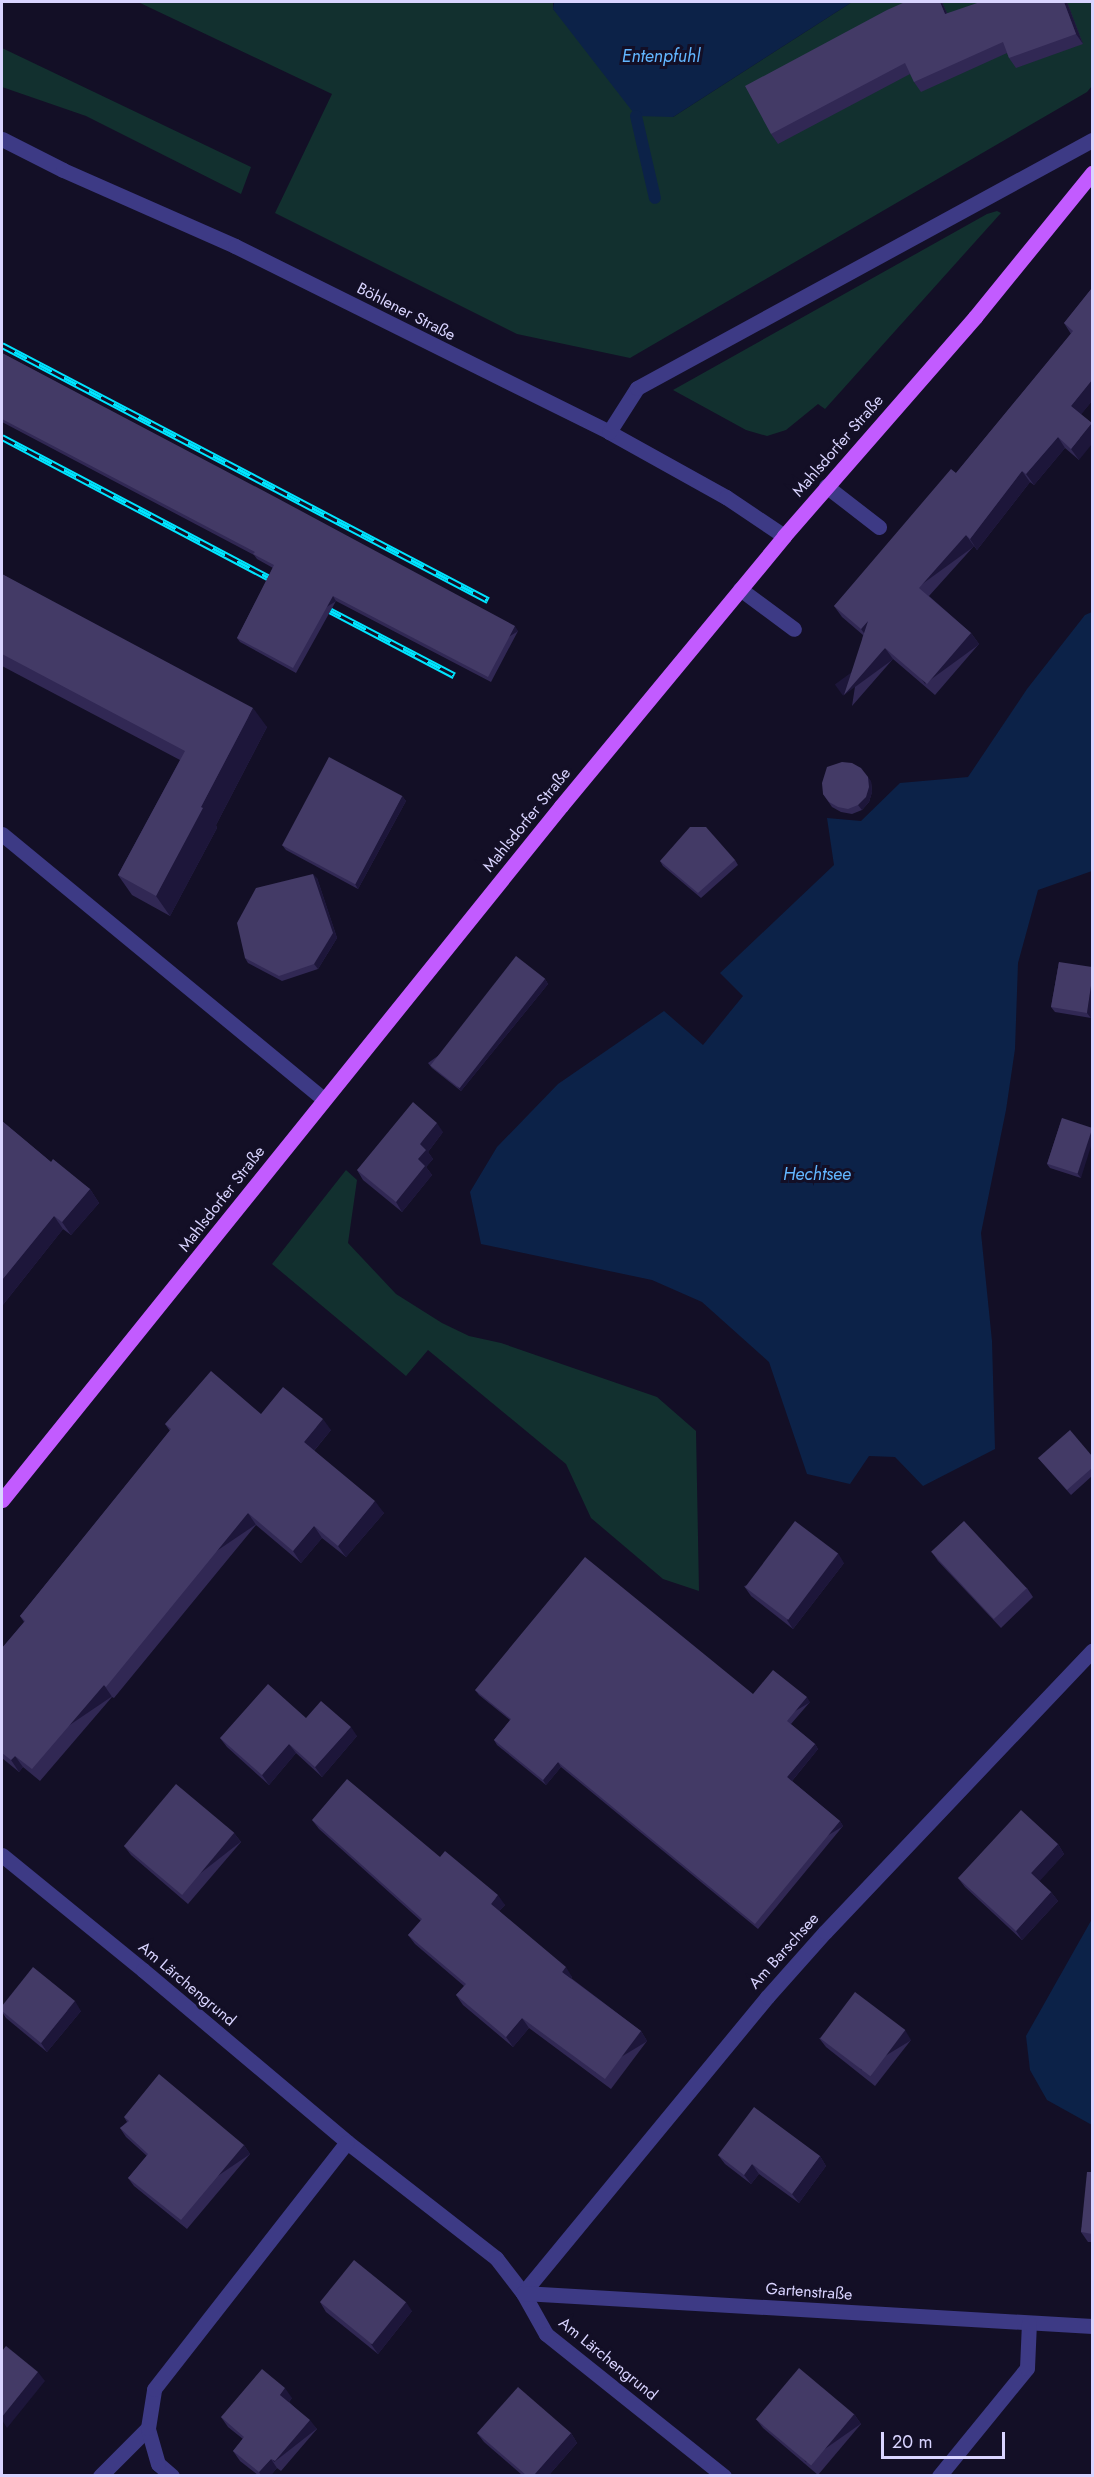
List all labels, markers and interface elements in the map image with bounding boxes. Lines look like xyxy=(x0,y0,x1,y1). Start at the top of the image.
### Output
water label: Entenpfuhl xyxy=(622,45,700,67)
street label: Böhlener Straße xyxy=(354,279,458,345)
street label: Mahlsdorfer Straße xyxy=(789,391,887,501)
street label: Mahlsdorfer Straße xyxy=(479,764,575,876)
street label: Mahlsdorfer Straße xyxy=(175,1142,269,1256)
water label: Hechtsee xyxy=(783,1163,851,1185)
street label: Am Barschsee xyxy=(745,1909,823,1993)
street label: Am Lärchengrund xyxy=(134,1938,240,2030)
street label: Gartenstraße xyxy=(765,2279,853,2305)
street label: Am Lärchengrund xyxy=(555,2313,661,2405)
scale bar xyxy=(884,2420,1008,2458)
text: 20 m xyxy=(892,2429,932,2455)

